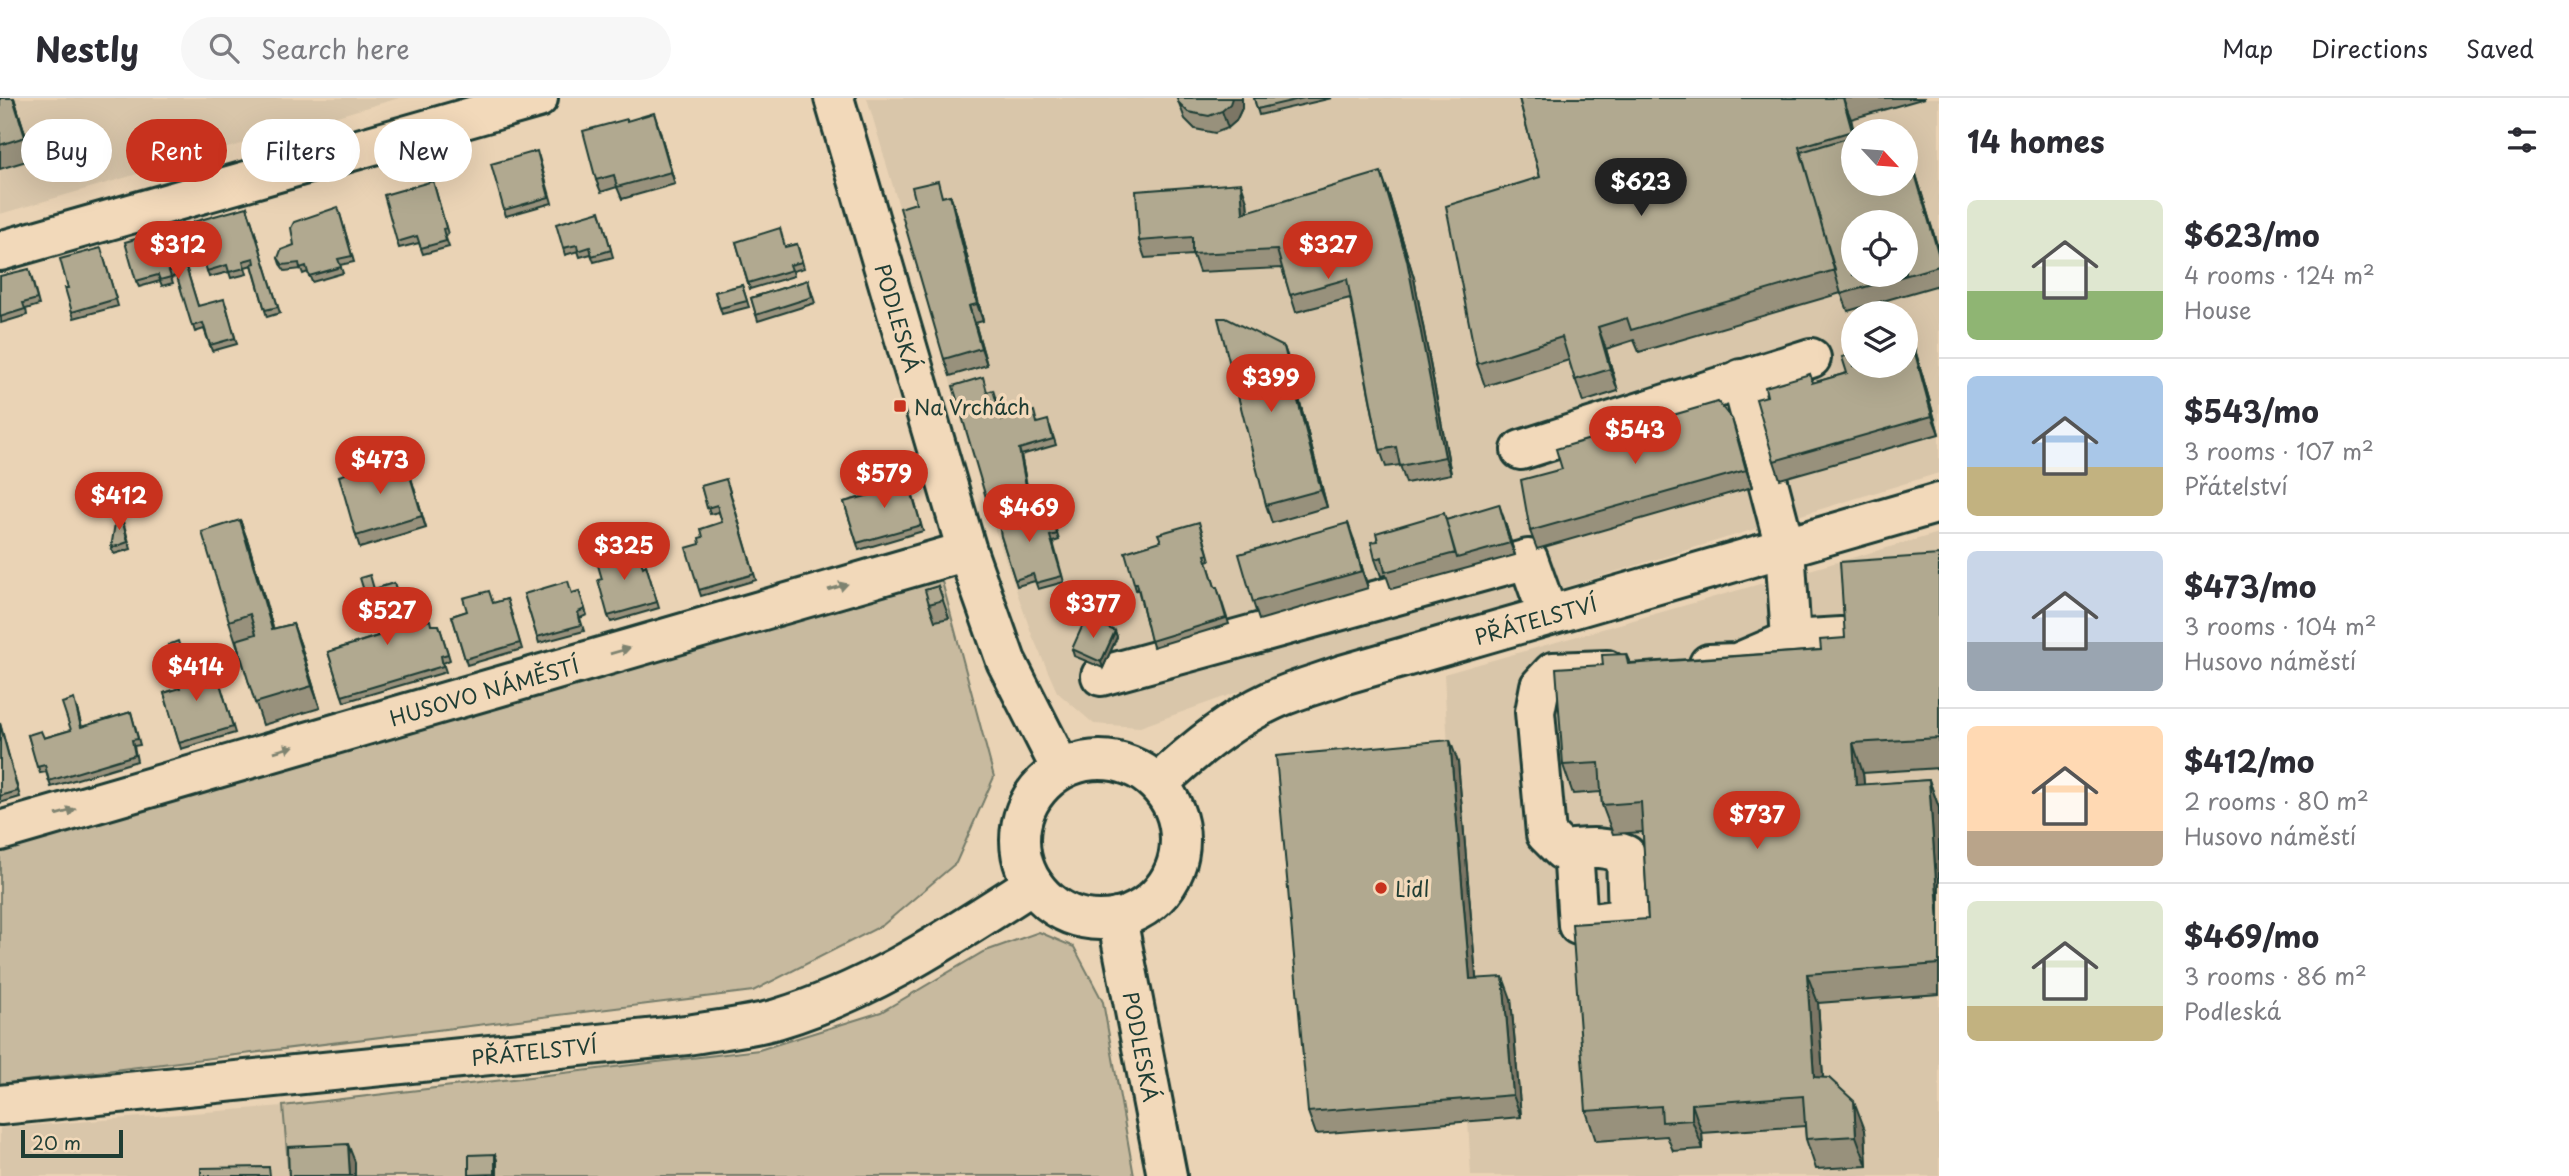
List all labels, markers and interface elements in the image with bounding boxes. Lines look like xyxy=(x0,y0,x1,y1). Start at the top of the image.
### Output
search box xyxy=(181,17,671,80)
text: Nestly xyxy=(35,23,139,73)
icon: search xyxy=(205,29,243,67)
text: Search here xyxy=(261,29,410,68)
text: Map xyxy=(2222,30,2273,66)
text: Directions xyxy=(2311,30,2428,66)
text: Saved xyxy=(2466,30,2534,66)
text: 14 homes xyxy=(1967,118,2105,163)
chip: Buy xyxy=(21,119,112,182)
chip: Rent xyxy=(126,119,227,182)
chip: Filters xyxy=(241,119,360,182)
chip: New xyxy=(374,119,472,182)
north arrow xyxy=(1841,119,1918,196)
map controls xyxy=(1841,119,1918,378)
icon: filters xyxy=(2503,121,2541,159)
pin: $623 xyxy=(1600,158,1682,218)
text: $623 xyxy=(1611,163,1671,198)
button: locate xyxy=(1841,210,1918,287)
text: $623/mo xyxy=(2184,212,2320,257)
pin: $312 xyxy=(137,222,219,281)
pin: $327 xyxy=(1287,222,1369,281)
text: $312 xyxy=(150,226,206,261)
text: $327 xyxy=(1299,226,1357,261)
icon: home xyxy=(2023,228,2107,312)
text: 4 rooms · 124 m² xyxy=(2184,257,2375,292)
street label: PODLESKÁ xyxy=(867,260,930,376)
text: House xyxy=(2184,292,2251,327)
button: layers xyxy=(1841,301,1918,378)
pin: $399 xyxy=(1230,354,1312,414)
text: $399 xyxy=(1242,359,1300,394)
text: $543/mo xyxy=(2184,388,2319,433)
place label: Na Vrchách xyxy=(914,390,1030,422)
marker: Na Vrchách xyxy=(892,398,908,414)
icon: home xyxy=(2023,404,2107,488)
pin: $543 xyxy=(1594,406,1676,466)
text: $543 xyxy=(1605,411,1665,446)
text: 3 rooms · 107 m² xyxy=(2184,433,2374,468)
pin: $473 xyxy=(339,436,421,496)
text: $473 xyxy=(351,441,409,476)
pin: $579 xyxy=(843,450,925,510)
text: $579 xyxy=(856,455,912,490)
text: Přátelství xyxy=(2184,468,2288,503)
pin: $412 xyxy=(78,472,160,532)
text: $412 xyxy=(91,477,147,512)
pin: $469 xyxy=(988,484,1070,544)
text: $469 xyxy=(999,489,1059,524)
pin: $325 xyxy=(583,522,665,582)
text: $325 xyxy=(594,527,654,562)
text: $473/mo xyxy=(2184,563,2316,608)
icon: home xyxy=(2023,579,2107,663)
pin: $377 xyxy=(1052,580,1134,640)
one-way arrow xyxy=(828,582,849,592)
text: $377 xyxy=(1066,585,1120,620)
street label: PŘÁTELSTVÍ xyxy=(1470,586,1602,652)
pin: $527 xyxy=(346,588,428,647)
text: $527 xyxy=(358,592,416,627)
text: 3 rooms · 104 m² xyxy=(2184,608,2377,643)
text: Husovo náměstí xyxy=(2184,643,2356,678)
pin: $414 xyxy=(155,644,237,703)
one-way arrow xyxy=(610,645,631,655)
text: $414 xyxy=(168,648,224,683)
street label: HUSOVO NÁMĚSTÍ xyxy=(386,648,583,733)
text: $412/mo xyxy=(2184,738,2314,783)
one-way arrow xyxy=(274,743,295,753)
icon: home xyxy=(2023,754,2107,838)
text: 2 rooms · 80 m² xyxy=(2184,783,2369,818)
pin: $737 xyxy=(1716,792,1798,851)
text: $737 xyxy=(1729,796,1785,831)
one-way arrow xyxy=(55,807,76,817)
text: Husovo náměstí xyxy=(2184,818,2356,853)
place label: Lidl xyxy=(1395,872,1430,904)
marker: Lidl xyxy=(1373,880,1389,896)
text: $469/mo xyxy=(2184,913,2319,958)
icon: home xyxy=(2023,929,2107,1013)
text: 3 rooms · 86 m² xyxy=(2184,958,2367,993)
street label: PODLESKÁ xyxy=(1116,989,1168,1105)
text: Podleská xyxy=(2184,993,2281,1028)
street label: PŘÁTELSTVÍ xyxy=(470,1028,600,1073)
scale bar xyxy=(21,1127,122,1159)
text: 20 m xyxy=(32,1128,81,1156)

